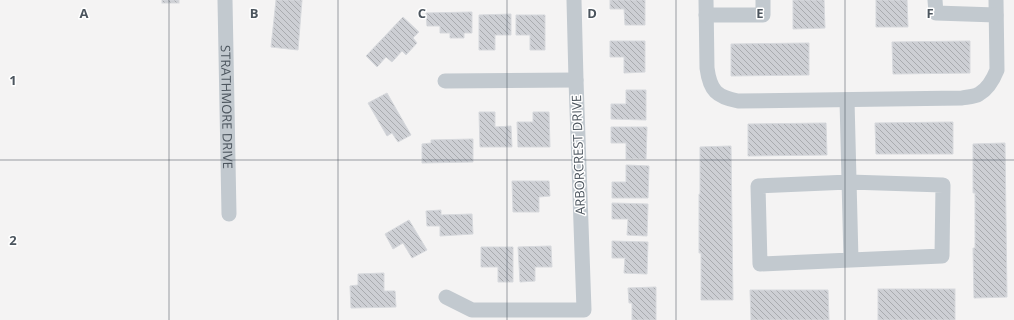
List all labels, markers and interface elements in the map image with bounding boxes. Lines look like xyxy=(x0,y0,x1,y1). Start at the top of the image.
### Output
text: A xyxy=(80,4,89,22)
text: B xyxy=(250,4,259,22)
text: C xyxy=(418,4,426,22)
text: D xyxy=(587,4,597,22)
text: E xyxy=(756,4,764,22)
text: F xyxy=(926,4,934,22)
street label: STRATHMORE DRIVE xyxy=(217,45,237,169)
text: 1 xyxy=(9,71,17,89)
street label: ARBORCREST DRIVE xyxy=(567,95,589,215)
text: 2 xyxy=(9,231,17,249)

